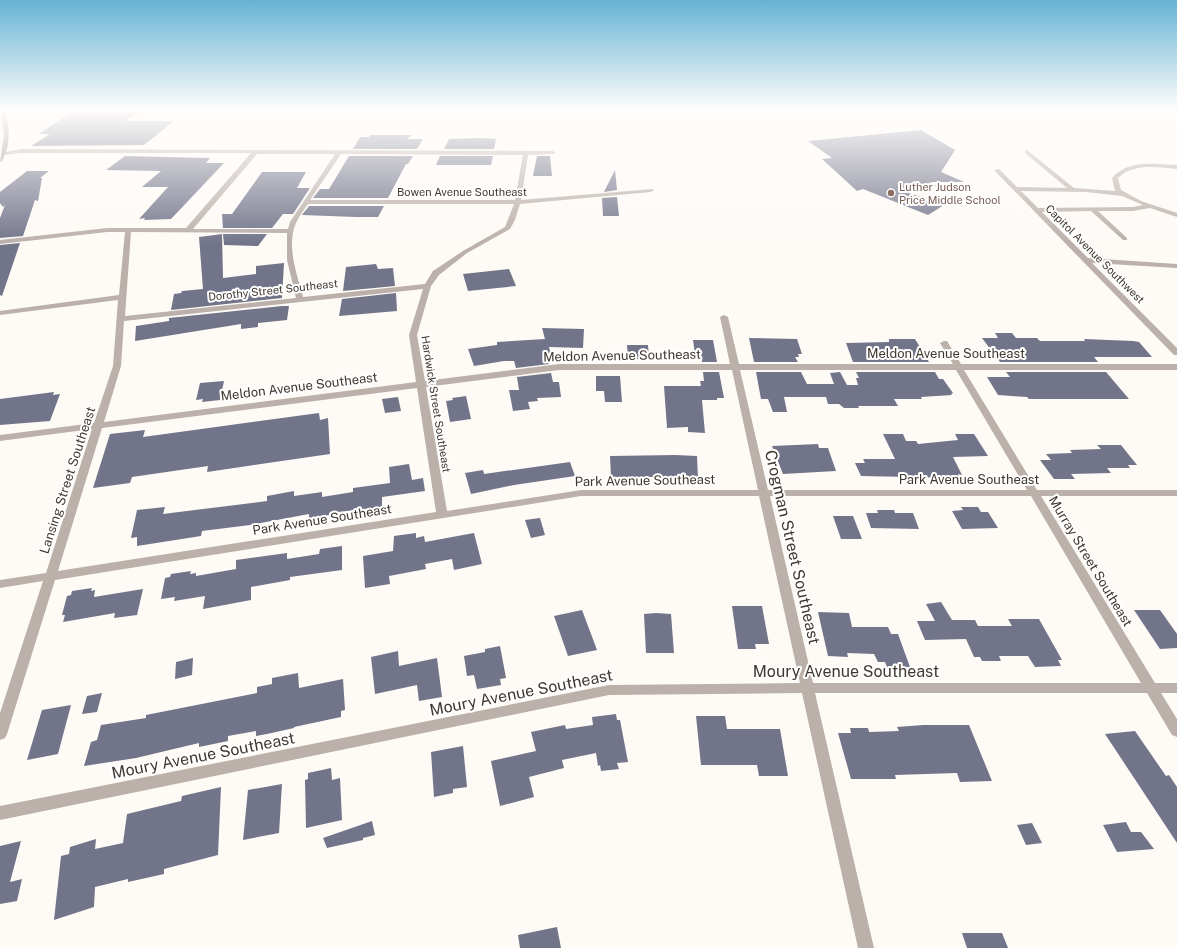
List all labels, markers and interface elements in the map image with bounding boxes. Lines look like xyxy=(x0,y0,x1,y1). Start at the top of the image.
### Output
place label: Luther Judson Price Middle School xyxy=(899,181,1001,206)
street label: Bowen Avenue Southeast xyxy=(397,186,527,198)
marker: Luther Judson Price Middle School xyxy=(886,188,896,198)
street label: Capitol Avenue Southwest xyxy=(1043,202,1147,306)
street label: Dorothy Street Southeast xyxy=(208,277,338,303)
street label: Hardwick Street Southeast xyxy=(419,335,453,473)
street label: Meldon Avenue Southeast xyxy=(867,346,1025,361)
street label: Meldon Avenue Southeast xyxy=(543,347,701,364)
street label: Meldon Avenue Southeast xyxy=(220,369,378,404)
street label: Lansing Street Southeast xyxy=(37,405,98,556)
street label: Crogman Street Southeast xyxy=(761,448,824,646)
street label: Park Avenue Southeast xyxy=(575,472,715,489)
street label: Park Avenue Southeast xyxy=(899,472,1039,487)
street label: Murray Street Southeast xyxy=(1046,493,1135,629)
street label: Park Avenue Southeast xyxy=(251,501,393,538)
street label: Moury Avenue Southeast xyxy=(753,662,939,681)
street label: Moury Avenue Southeast xyxy=(428,665,614,720)
street label: Moury Avenue Southeast xyxy=(110,728,296,783)

